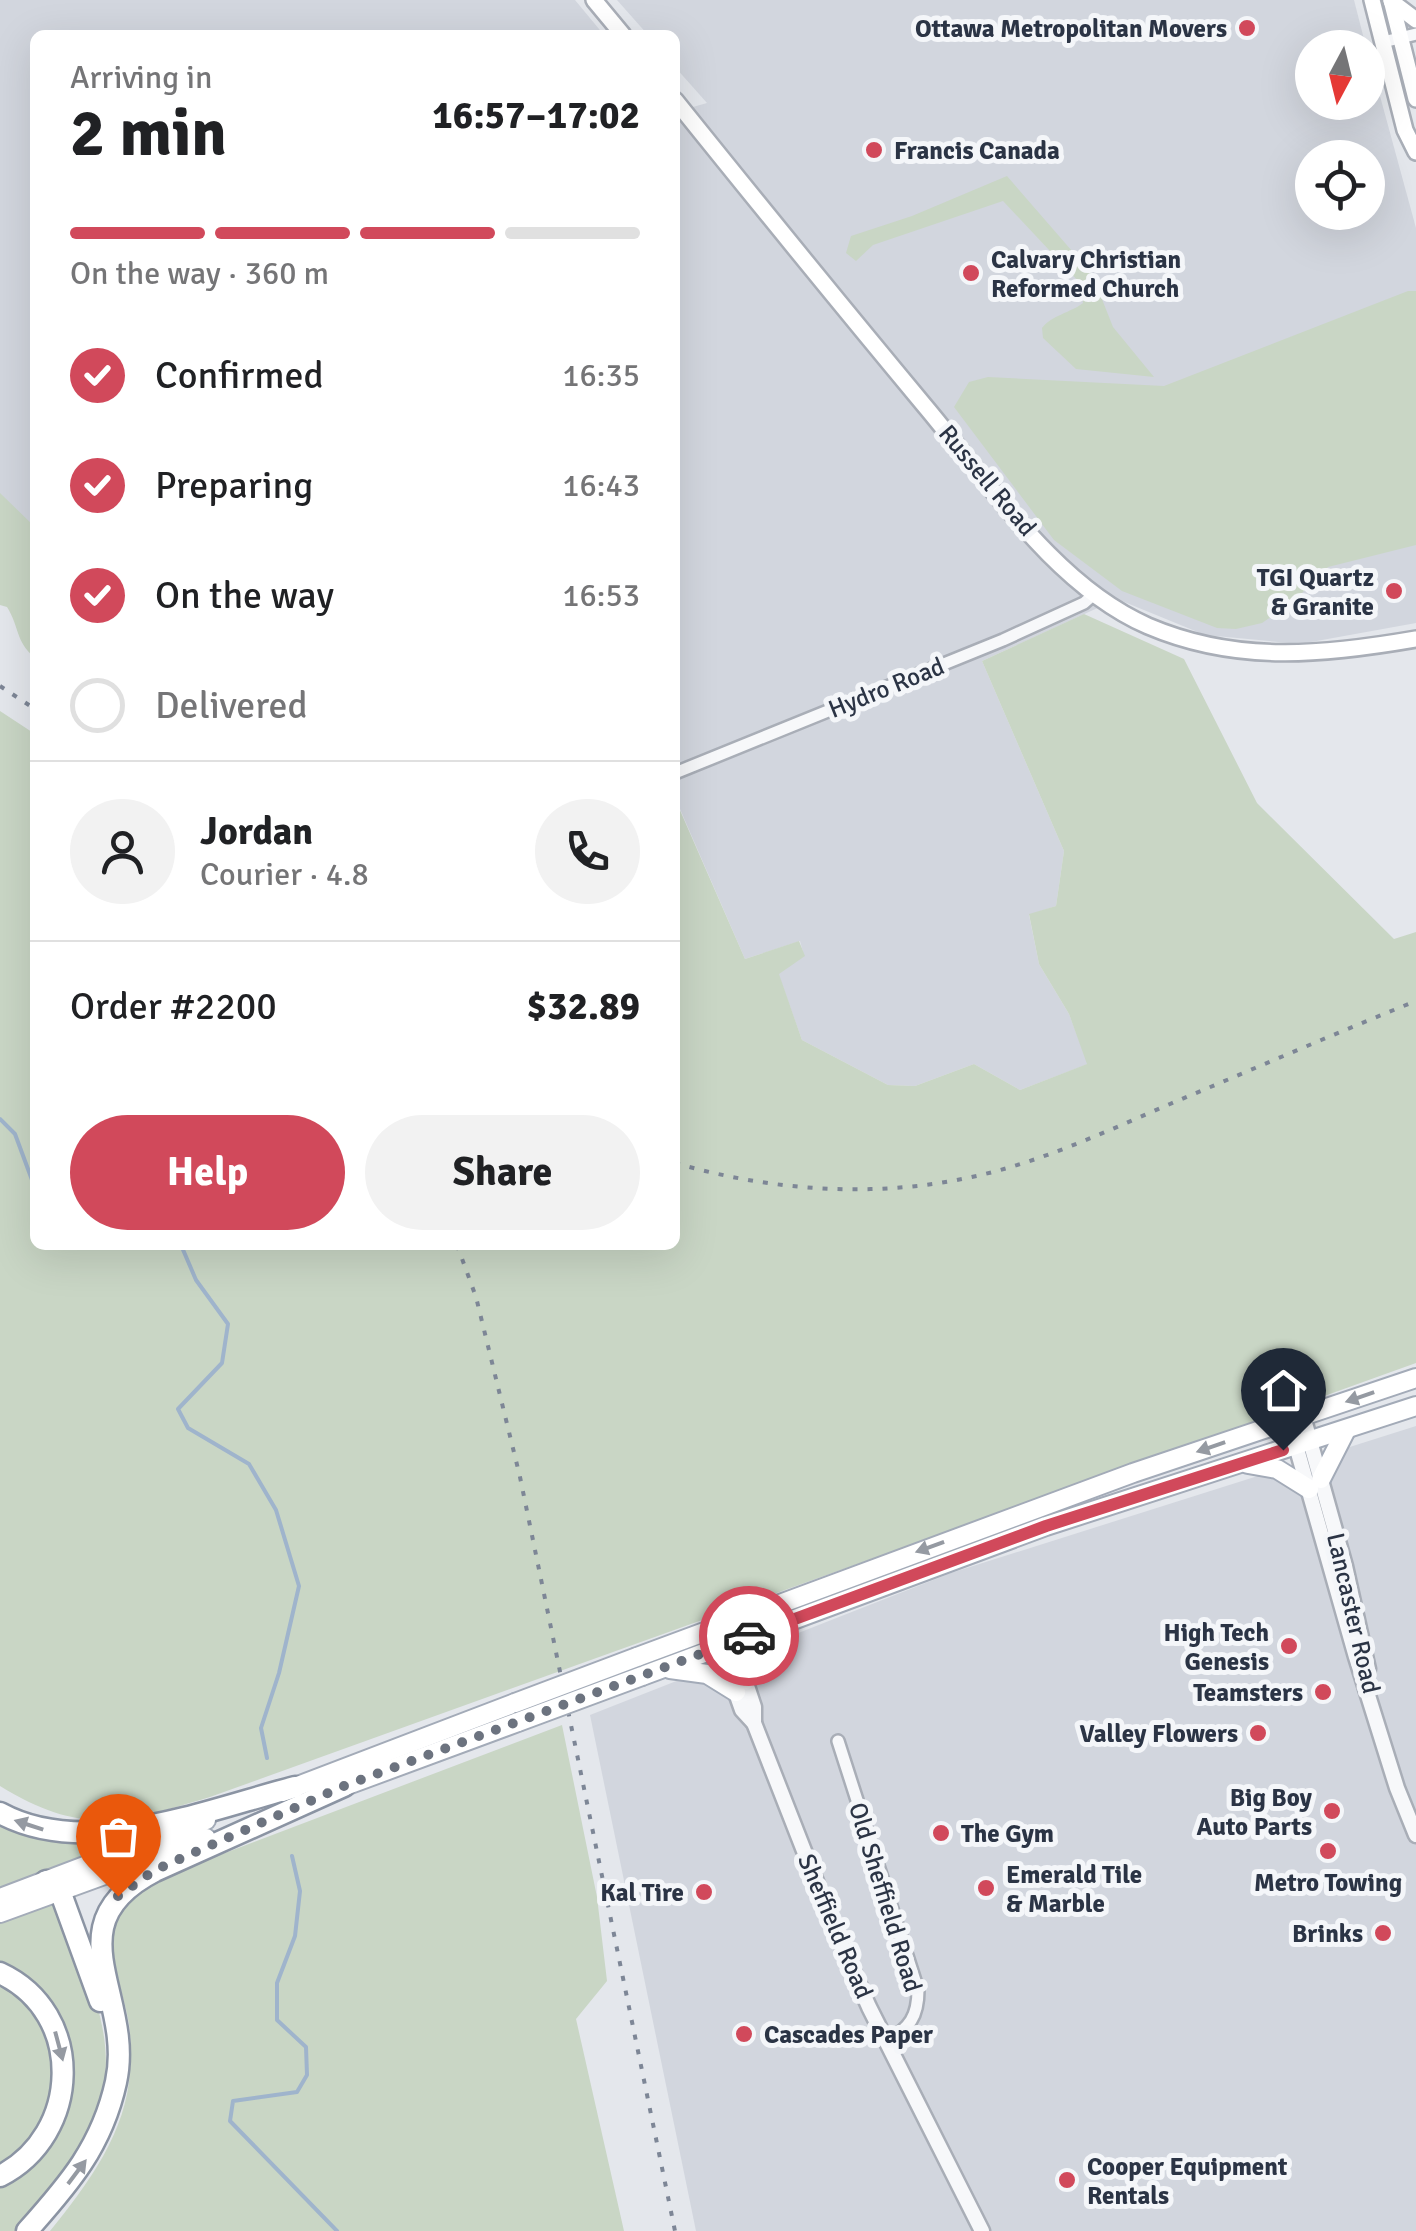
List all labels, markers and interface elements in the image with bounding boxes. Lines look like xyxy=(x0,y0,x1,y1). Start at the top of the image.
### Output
place label: Ottawa Metropolitan Movers xyxy=(915,13,1227,44)
marker: Ottawa Metropolitan Movers xyxy=(1236,17,1258,39)
north arrow xyxy=(1295,30,1385,120)
map controls xyxy=(1295,30,1385,230)
text: Arriving in xyxy=(70,58,212,97)
text: 16:57–17:02 xyxy=(432,92,640,139)
text: 2 min xyxy=(70,94,227,174)
place label: Francis Canada xyxy=(894,135,1060,166)
marker: Francis Canada xyxy=(863,139,885,161)
button: locate xyxy=(1295,140,1385,230)
place label: Calvary Christian Reformed Church xyxy=(991,244,1181,304)
text: On the way · 360 m xyxy=(70,254,329,293)
marker: Calvary Christian Reformed Church xyxy=(960,262,982,284)
icon: check xyxy=(70,348,125,403)
text: Confirmed xyxy=(155,352,324,399)
text: 16:35 xyxy=(562,356,640,395)
street label: Russell Road xyxy=(932,418,1043,542)
icon: check xyxy=(70,458,125,513)
text: Preparing xyxy=(155,462,313,509)
text: 16:43 xyxy=(562,466,640,505)
place label: TGI Quartz & Granite xyxy=(1257,562,1374,622)
icon: check xyxy=(70,568,125,623)
text: On the way xyxy=(155,572,334,619)
text: 16:53 xyxy=(562,576,640,615)
marker: TGI Quartz & Granite xyxy=(1383,580,1405,602)
street label: Hydro Road xyxy=(824,650,949,725)
text: Delivered xyxy=(155,682,308,729)
button: person xyxy=(70,799,175,904)
button: phone xyxy=(535,799,640,904)
text: Jordan xyxy=(200,808,313,855)
text: Courier · 4.8 xyxy=(200,855,369,894)
text: Order #2200 xyxy=(70,983,277,1030)
text: $32.89 xyxy=(527,983,640,1030)
button: Help xyxy=(70,1115,345,1230)
button: Share xyxy=(365,1115,640,1230)
pin xyxy=(1241,1348,1326,1451)
icon: home xyxy=(1256,1363,1311,1418)
one-way arrow xyxy=(1344,1391,1374,1406)
one-way arrow xyxy=(1196,1440,1226,1455)
street label: Lancaster Road xyxy=(1320,1530,1387,1696)
one-way arrow xyxy=(915,1540,945,1555)
courier xyxy=(699,1586,799,1686)
icon: car xyxy=(722,1609,777,1664)
place label: High Tech Genesis xyxy=(1163,1617,1269,1677)
marker: High Tech Genesis xyxy=(1278,1635,1300,1657)
place label: Teamsters xyxy=(1193,1677,1303,1708)
marker: Teamsters xyxy=(1312,1681,1334,1703)
place label: Valley Flowers xyxy=(1080,1718,1238,1749)
marker: Valley Flowers xyxy=(1247,1722,1269,1744)
place label: Big Boy Auto Parts xyxy=(1197,1782,1313,1842)
pin xyxy=(76,1794,161,1897)
street label: Old Sheffield Road xyxy=(842,1799,929,1996)
marker: Big Boy Auto Parts xyxy=(1321,1800,1343,1822)
icon: bag xyxy=(91,1809,146,1864)
one-way arrow xyxy=(13,1817,44,1832)
place label: The Gym xyxy=(961,1818,1054,1849)
marker: The Gym xyxy=(930,1822,952,1844)
marker: Metro Towing xyxy=(1317,1840,1339,1862)
street label: Sheffield Road xyxy=(791,1849,880,2003)
place label: Emerald Tile & Marble xyxy=(1006,1859,1142,1919)
place label: Metro Towing xyxy=(1254,1867,1402,1898)
place label: Kal Tire xyxy=(600,1877,684,1908)
marker: Emerald Tile & Marble xyxy=(975,1877,997,1899)
marker: Kal Tire xyxy=(693,1881,715,1903)
place label: Brinks xyxy=(1292,1918,1363,1949)
marker: Brinks xyxy=(1372,1922,1394,1944)
place label: Cascades Paper xyxy=(764,2019,933,2050)
marker: Cascades Paper xyxy=(733,2023,755,2045)
one-way arrow xyxy=(51,2031,67,2062)
place label: Cooper Equipment Rentals xyxy=(1087,2151,1287,2211)
one-way arrow xyxy=(67,2159,87,2185)
marker: Cooper Equipment Rentals xyxy=(1056,2169,1078,2191)

